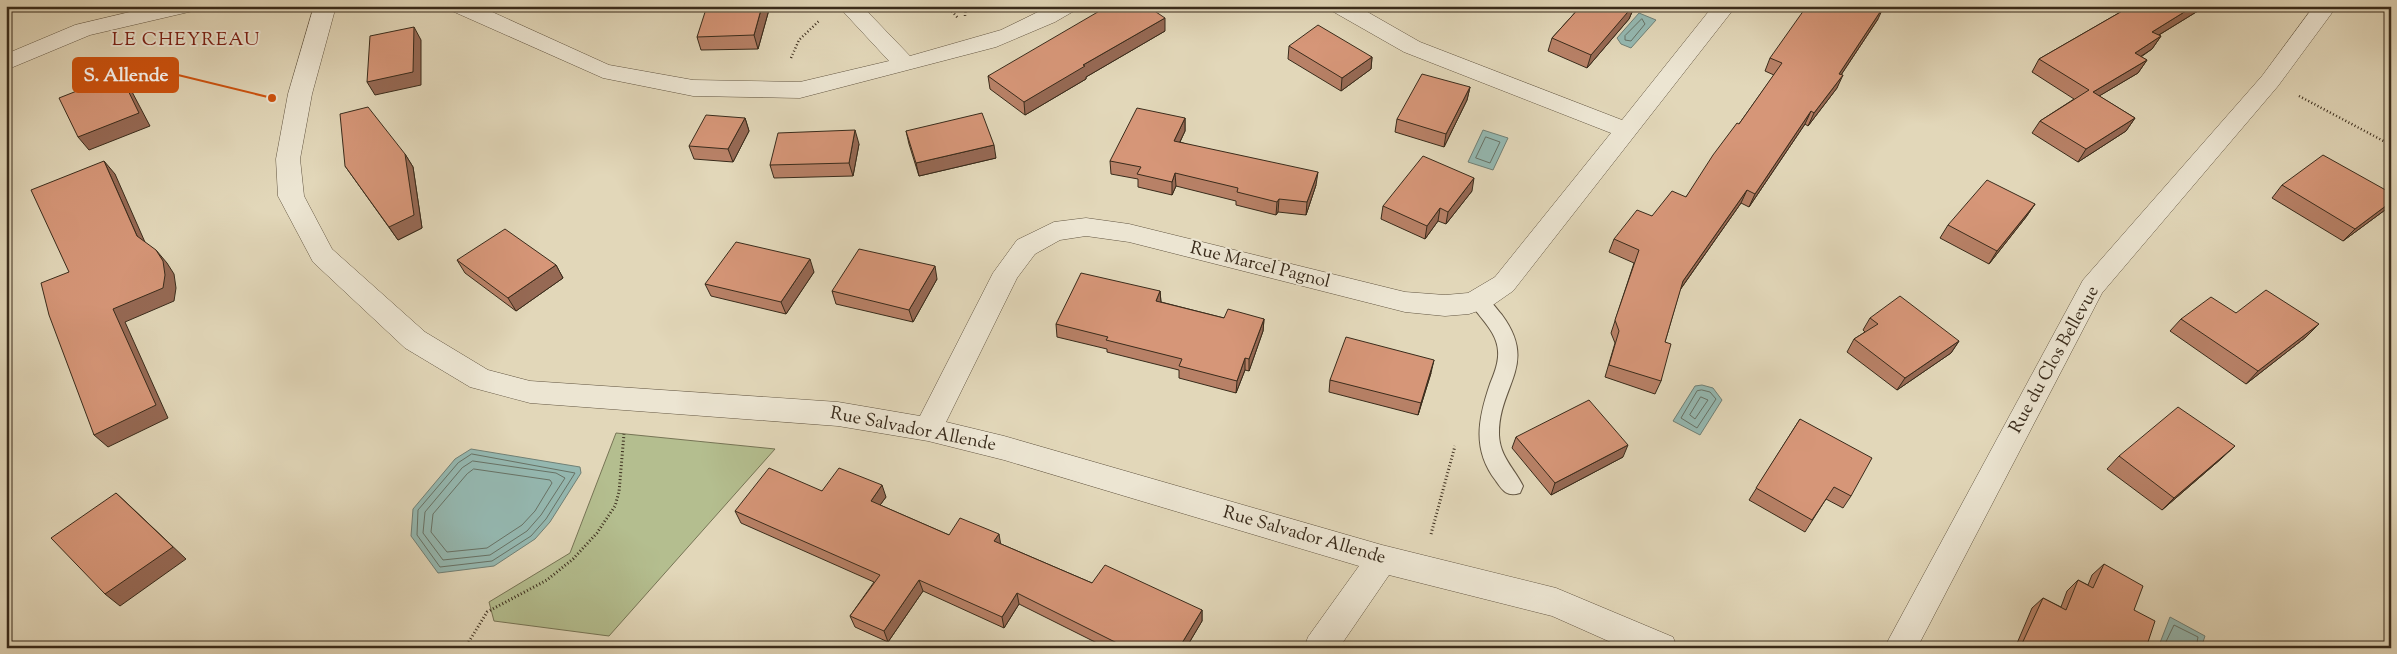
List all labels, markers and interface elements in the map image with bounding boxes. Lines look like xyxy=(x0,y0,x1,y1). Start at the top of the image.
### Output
district label: LE CHEYREAU xyxy=(112,27,260,54)
callout: S. Allende xyxy=(73,58,178,92)
text: S. Allende xyxy=(84,63,169,90)
street label: Rue Marcel Pagnol xyxy=(1187,236,1333,296)
street label: Rue du Clos Bellevue xyxy=(2004,281,2106,439)
street label: Rue Salvador Allende xyxy=(828,401,998,459)
street label: Rue Salvador Allende xyxy=(1219,500,1389,572)

